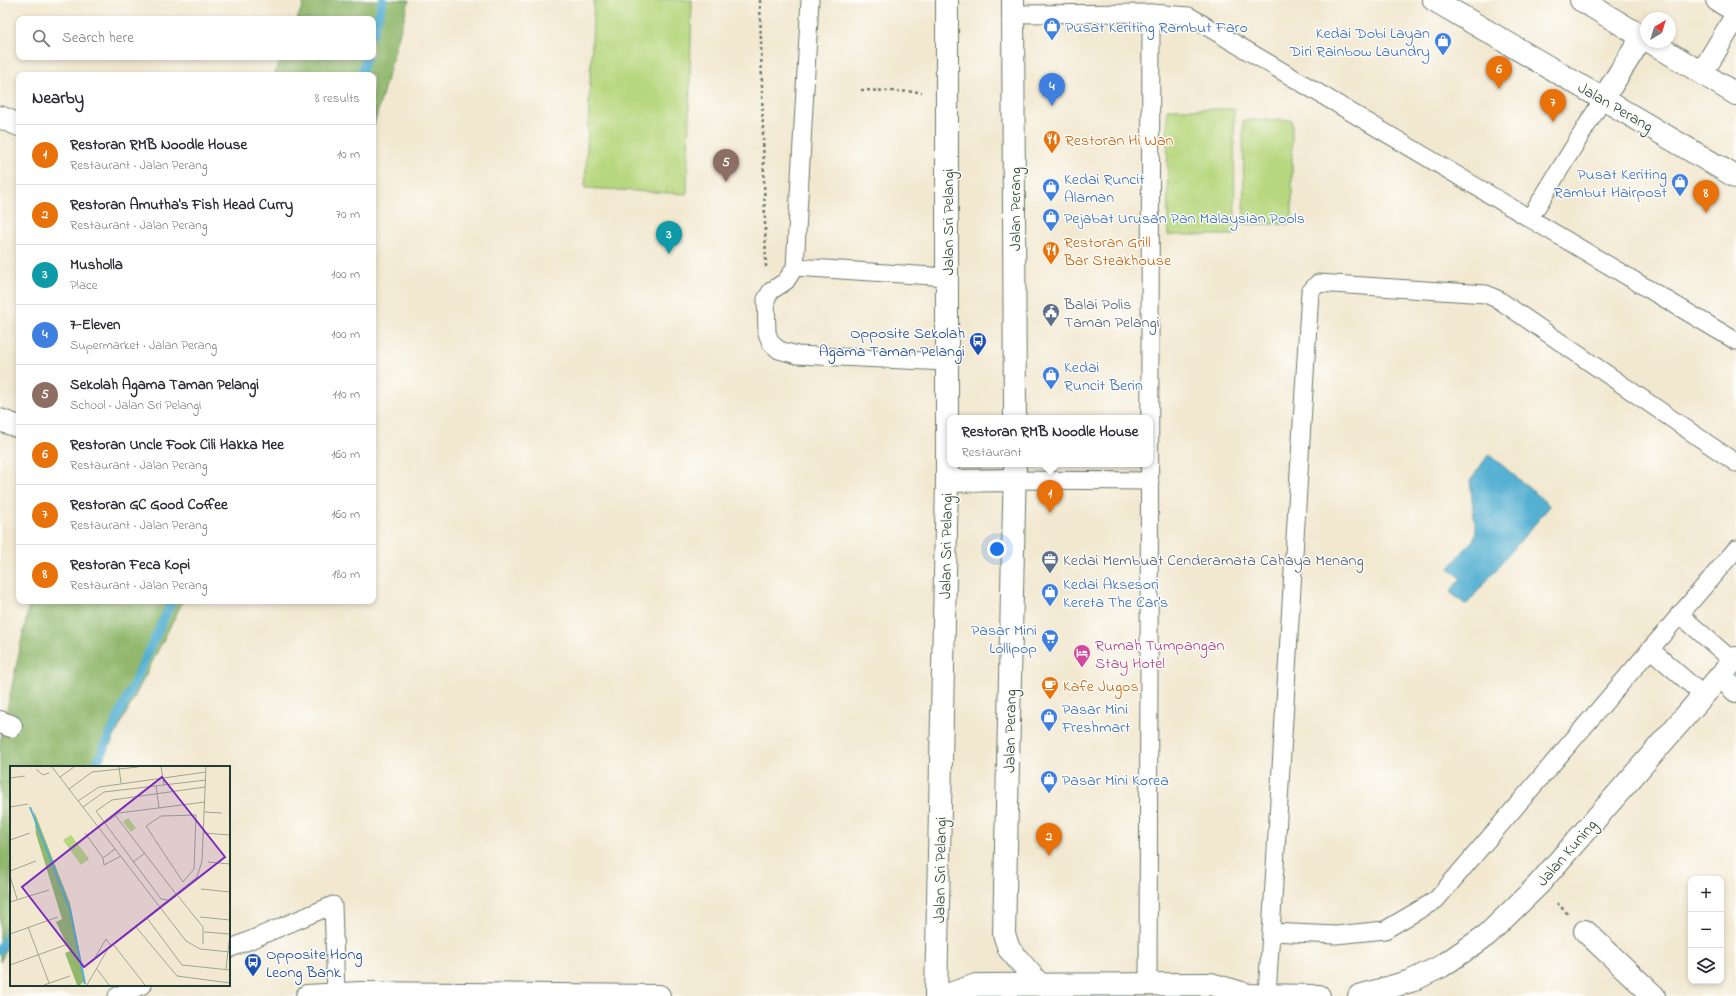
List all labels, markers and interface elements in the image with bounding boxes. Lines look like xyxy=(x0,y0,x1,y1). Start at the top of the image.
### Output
north arrow xyxy=(1640,12,1676,48)
search box xyxy=(16,16,376,60)
shop icon: Pusat Keriting Rambut Faro xyxy=(1042,16,1062,41)
place label: Pusat Keriting Rambut Faro xyxy=(1065,16,1248,40)
place label: Kedai Dobi Layan Diri Rainbow Laundry xyxy=(1289,22,1430,64)
icon: search xyxy=(30,27,52,49)
text: Search here xyxy=(62,27,134,49)
shop icon: Kedai Dobi Layan Diri Rainbow Laundry xyxy=(1433,31,1453,56)
pin: 6 xyxy=(1486,56,1512,89)
pin: 4 xyxy=(1039,73,1065,106)
street label: Jalan Perang xyxy=(1573,76,1657,139)
text: Nearby xyxy=(32,86,84,111)
text: 8 results xyxy=(315,89,360,108)
pin: 7 xyxy=(1540,89,1566,122)
restaurant icon: Restoran Hi Wan xyxy=(1042,129,1062,154)
place label: Restoran Hi Wan xyxy=(1065,129,1174,153)
text: Restoran RMB Noodle House xyxy=(70,134,247,156)
text: 1 xyxy=(43,145,47,164)
text: 10 m xyxy=(337,145,360,164)
pin: 5 xyxy=(713,149,739,182)
text: Restaurant · Jalan Perang xyxy=(70,156,208,175)
place label: Pusat Keriting Rambut Hairpost xyxy=(1554,163,1668,205)
street label: Jalan Perang xyxy=(1004,167,1028,251)
place label: Kedai Runcit Alaman xyxy=(1064,168,1145,210)
street label: Jalan Sri Pelangi xyxy=(937,169,961,275)
shop icon: Pusat Keriting Rambut Hairpost xyxy=(1670,172,1690,197)
shop icon: Kedai Runcit Alaman xyxy=(1041,177,1061,202)
pin: 8 xyxy=(1693,180,1719,213)
text: Restoran Amutha's Fish Head Curry xyxy=(70,194,293,216)
text: 2 xyxy=(42,205,48,224)
text: 70 m xyxy=(336,205,360,224)
shop icon: Pejabat Urusan Pan Malaysian Pools xyxy=(1041,207,1061,232)
place label: Pejabat Urusan Pan Malaysian Pools xyxy=(1064,207,1305,231)
text: Restaurant · Jalan Perang xyxy=(70,216,208,235)
pin: 3 xyxy=(656,221,682,254)
place label: Restoran Grill Bar Steakhouse xyxy=(1063,231,1172,273)
restaurant icon: Restoran Grill Bar Steakhouse xyxy=(1041,240,1061,265)
text: Musholla xyxy=(70,254,123,276)
text: 3 xyxy=(42,265,48,284)
text: 100 m xyxy=(331,265,360,284)
text: Place xyxy=(70,276,98,295)
place label: Balai Polis Taman Pelangi xyxy=(1063,293,1160,335)
public building icon: Balai Polis Taman Pelangi xyxy=(1041,302,1061,327)
text: 7-Eleven xyxy=(70,314,121,336)
place label: Opposite Sekolah Agama Taman Pelangi xyxy=(819,322,965,364)
text: 4 xyxy=(42,325,48,344)
text: 100 m xyxy=(331,325,360,344)
bus stop icon: Opposite Sekolah Agama Taman Pelangi xyxy=(968,331,988,356)
text: Supermarket · Jalan Perang xyxy=(70,336,217,355)
place label: Kedai Runcit Berin xyxy=(1064,356,1143,398)
shop icon: Kedai Runcit Berin xyxy=(1041,365,1061,390)
text: Sekolah Agama Taman Pelangi xyxy=(70,374,259,396)
text: 5 xyxy=(41,385,49,404)
text: 110 m xyxy=(333,385,360,404)
text: School · Jalan Sri Pelangi xyxy=(70,396,201,415)
popup xyxy=(947,415,1153,467)
text: Restoran RMB Noodle House xyxy=(961,421,1139,443)
text: Restoran Uncle Fook Cili Hakka Mee xyxy=(70,434,284,456)
text: Restaurant xyxy=(961,443,1022,462)
text: 6 xyxy=(42,445,48,464)
text: 160 m xyxy=(331,445,360,464)
text: Restaurant · Jalan Perang xyxy=(70,456,208,475)
pin: 1 xyxy=(1037,480,1063,513)
street label: Jalan Sri Pelangi xyxy=(934,492,960,600)
text: Restoran GC Good Coffee xyxy=(70,494,228,516)
text: 7 xyxy=(42,505,48,524)
text: 160 m xyxy=(331,505,360,524)
text: Restaurant · Jalan Perang xyxy=(70,516,208,535)
your location xyxy=(987,539,1007,559)
office icon: Kedai Membuat Cenderamata Cahaya Menang xyxy=(1040,549,1060,574)
place label: Kedai Membuat Cenderamata Cahaya Menang xyxy=(1063,549,1364,573)
text: Restoran Feca Kopi xyxy=(70,554,190,576)
text: 8 xyxy=(43,565,47,584)
text: 180 m xyxy=(332,565,360,584)
place label: Kedai Aksesori Kereta The Car's xyxy=(1063,573,1168,615)
text: Restaurant · Jalan Perang xyxy=(70,576,208,595)
shop icon: Kedai Aksesori Kereta The Car's xyxy=(1040,582,1060,607)
place label: Pasar Mini Lollipop xyxy=(971,619,1037,661)
supermarket icon: Pasar Mini Lollipop xyxy=(1040,628,1060,653)
place label: Rumah Tumpangan Stay Hotel xyxy=(1095,634,1224,676)
hotel icon: Rumah Tumpangan Stay Hotel xyxy=(1072,643,1092,668)
cafe icon: Kafe Jugos xyxy=(1040,675,1060,700)
place label: Kafe Jugos xyxy=(1063,675,1139,699)
street label: Jalan Perang xyxy=(998,689,1024,773)
place label: Pasar Mini Freshmart xyxy=(1061,698,1131,740)
shop icon: Pasar Mini Freshmart xyxy=(1039,707,1059,732)
inset map xyxy=(10,766,230,986)
shop icon: Pasar Mini Korea xyxy=(1039,769,1059,794)
place label: Pasar Mini Korea xyxy=(1062,769,1169,793)
street label: Jalan Kuning xyxy=(1531,814,1604,892)
street label: Jalan Sri Pelangi xyxy=(928,816,954,924)
pin: 2 xyxy=(1036,823,1062,856)
map controls xyxy=(1688,876,1724,984)
button: + xyxy=(1688,876,1724,912)
button: − xyxy=(1688,912,1724,948)
place label: Opposite Hong Leong Bank xyxy=(266,943,363,985)
button: layers xyxy=(1688,948,1724,984)
bus stop icon: Opposite Hong Leong Bank xyxy=(243,952,263,977)

